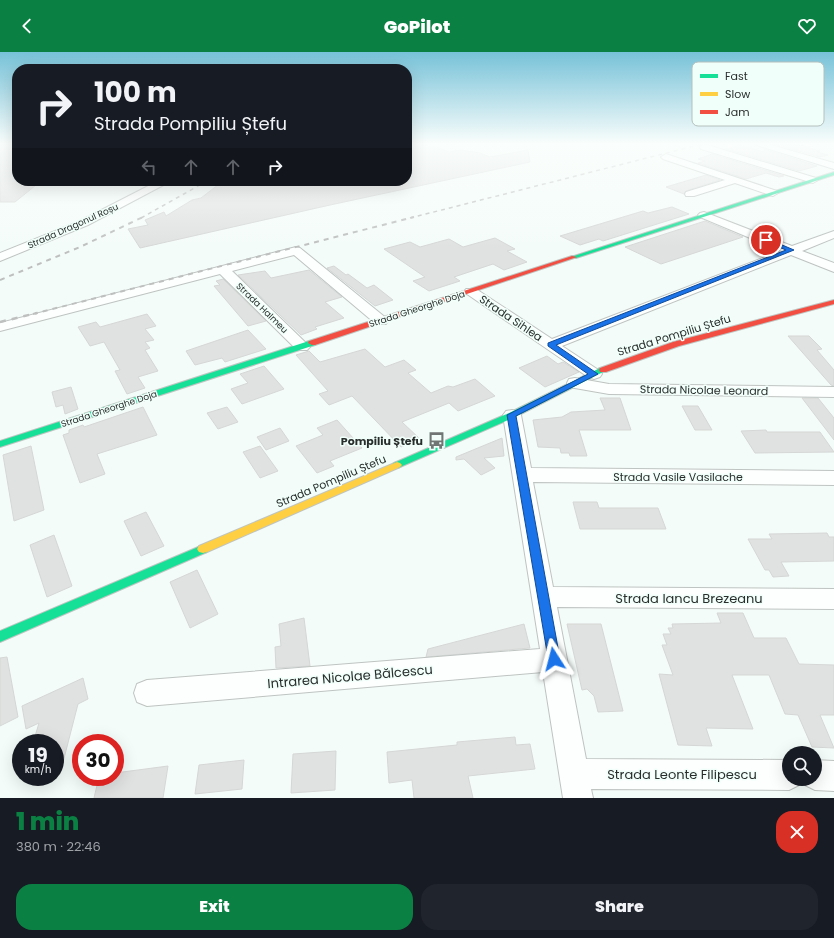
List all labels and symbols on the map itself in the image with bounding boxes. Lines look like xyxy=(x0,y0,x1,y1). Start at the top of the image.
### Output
legend xyxy=(692,62,824,126)
text: Fast xyxy=(725,68,748,84)
text: Slow xyxy=(725,86,750,102)
text: Jam xyxy=(725,104,750,120)
street label: Strada Dragonul Roșu xyxy=(26,200,120,251)
pin xyxy=(749,223,783,257)
street label: Strada Halmeu xyxy=(233,280,291,336)
street label: Strada Gheorghe Doja xyxy=(367,288,467,330)
street label: Strada Sihlea xyxy=(476,291,546,345)
street label: Strada Pompiliu Ștefu xyxy=(615,310,733,360)
street label: Strada Nicolae Leonard xyxy=(640,381,768,399)
street label: Strada Gheorghe Doja xyxy=(59,388,159,430)
bus stop icon: Pompiliu Ștefu xyxy=(426,431,446,451)
place label: Pompiliu Ștefu xyxy=(341,433,423,449)
street label: Strada Pompiliu Ștefu xyxy=(274,451,388,511)
street label: Strada Vasile Vasilache xyxy=(613,469,743,485)
street label: Strada Iancu Brezeanu xyxy=(615,589,763,608)
position arrow xyxy=(533,638,575,680)
street label: Intrarea Nicolae Bălcescu xyxy=(267,660,434,693)
speed limit sign: 30 xyxy=(72,734,124,786)
street label: Strada Leonte Filipescu xyxy=(607,765,757,784)

